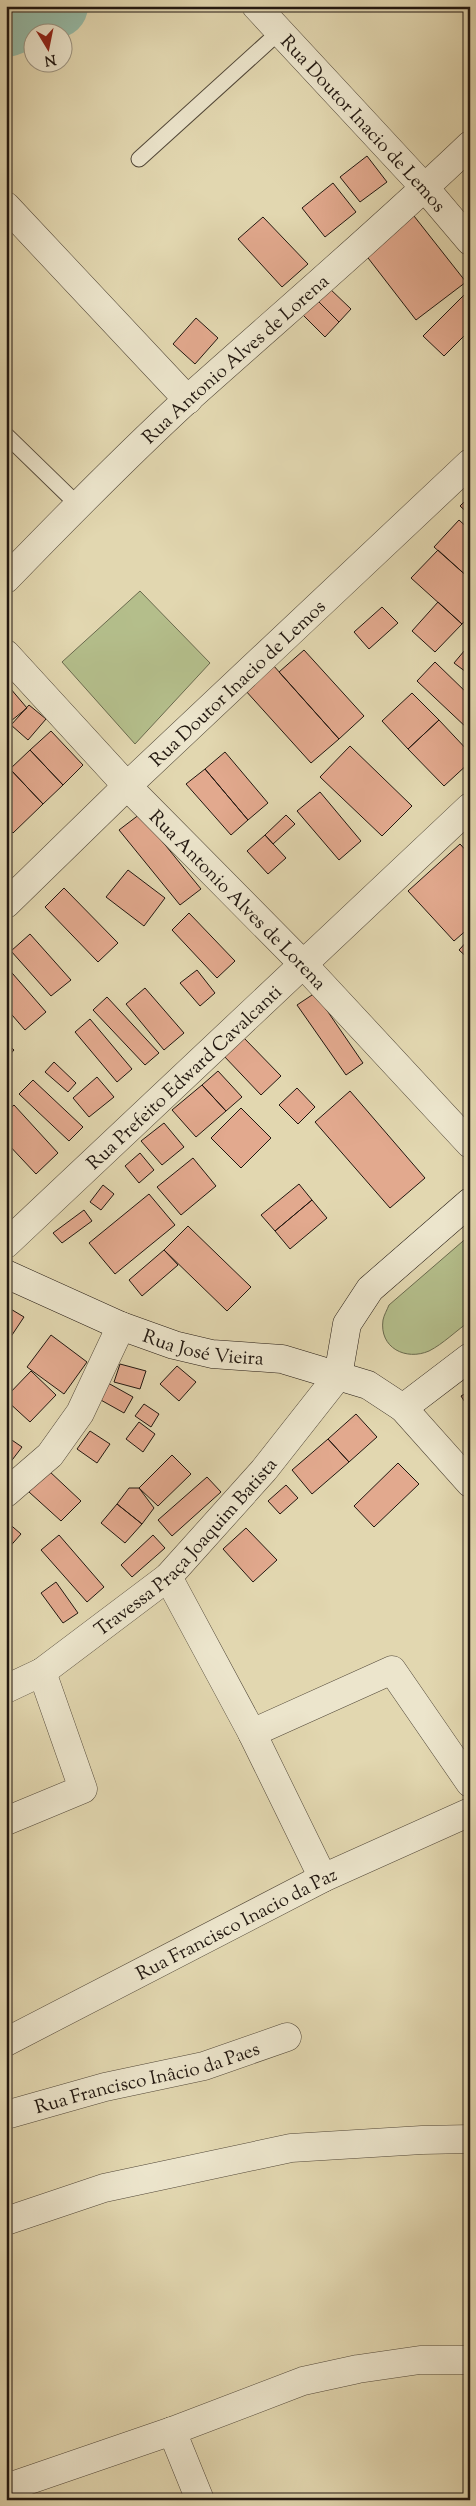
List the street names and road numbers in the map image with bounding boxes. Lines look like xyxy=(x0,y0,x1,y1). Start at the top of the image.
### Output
street label: Rua Doutor Inacio de Lemos xyxy=(273,30,451,219)
street label: Rua Antonio Alves de Lorena xyxy=(137,269,336,451)
street label: Rua Doutor Inacio de Lemos xyxy=(145,595,333,774)
street label: Rua Antonio Alves de Lorena xyxy=(142,805,332,997)
street label: Rua Prefeito Edward Cavalcanti xyxy=(82,980,289,1177)
street label: Rua José Vieira xyxy=(139,1324,265,1374)
street label: Travessa Praça Joaquim Batista xyxy=(89,1453,285,1644)
street label: Rua Francisco Inacio da Paz xyxy=(132,1862,342,1988)
street label: Rua Francisco Inâcio da Paes xyxy=(32,2037,264,2122)

